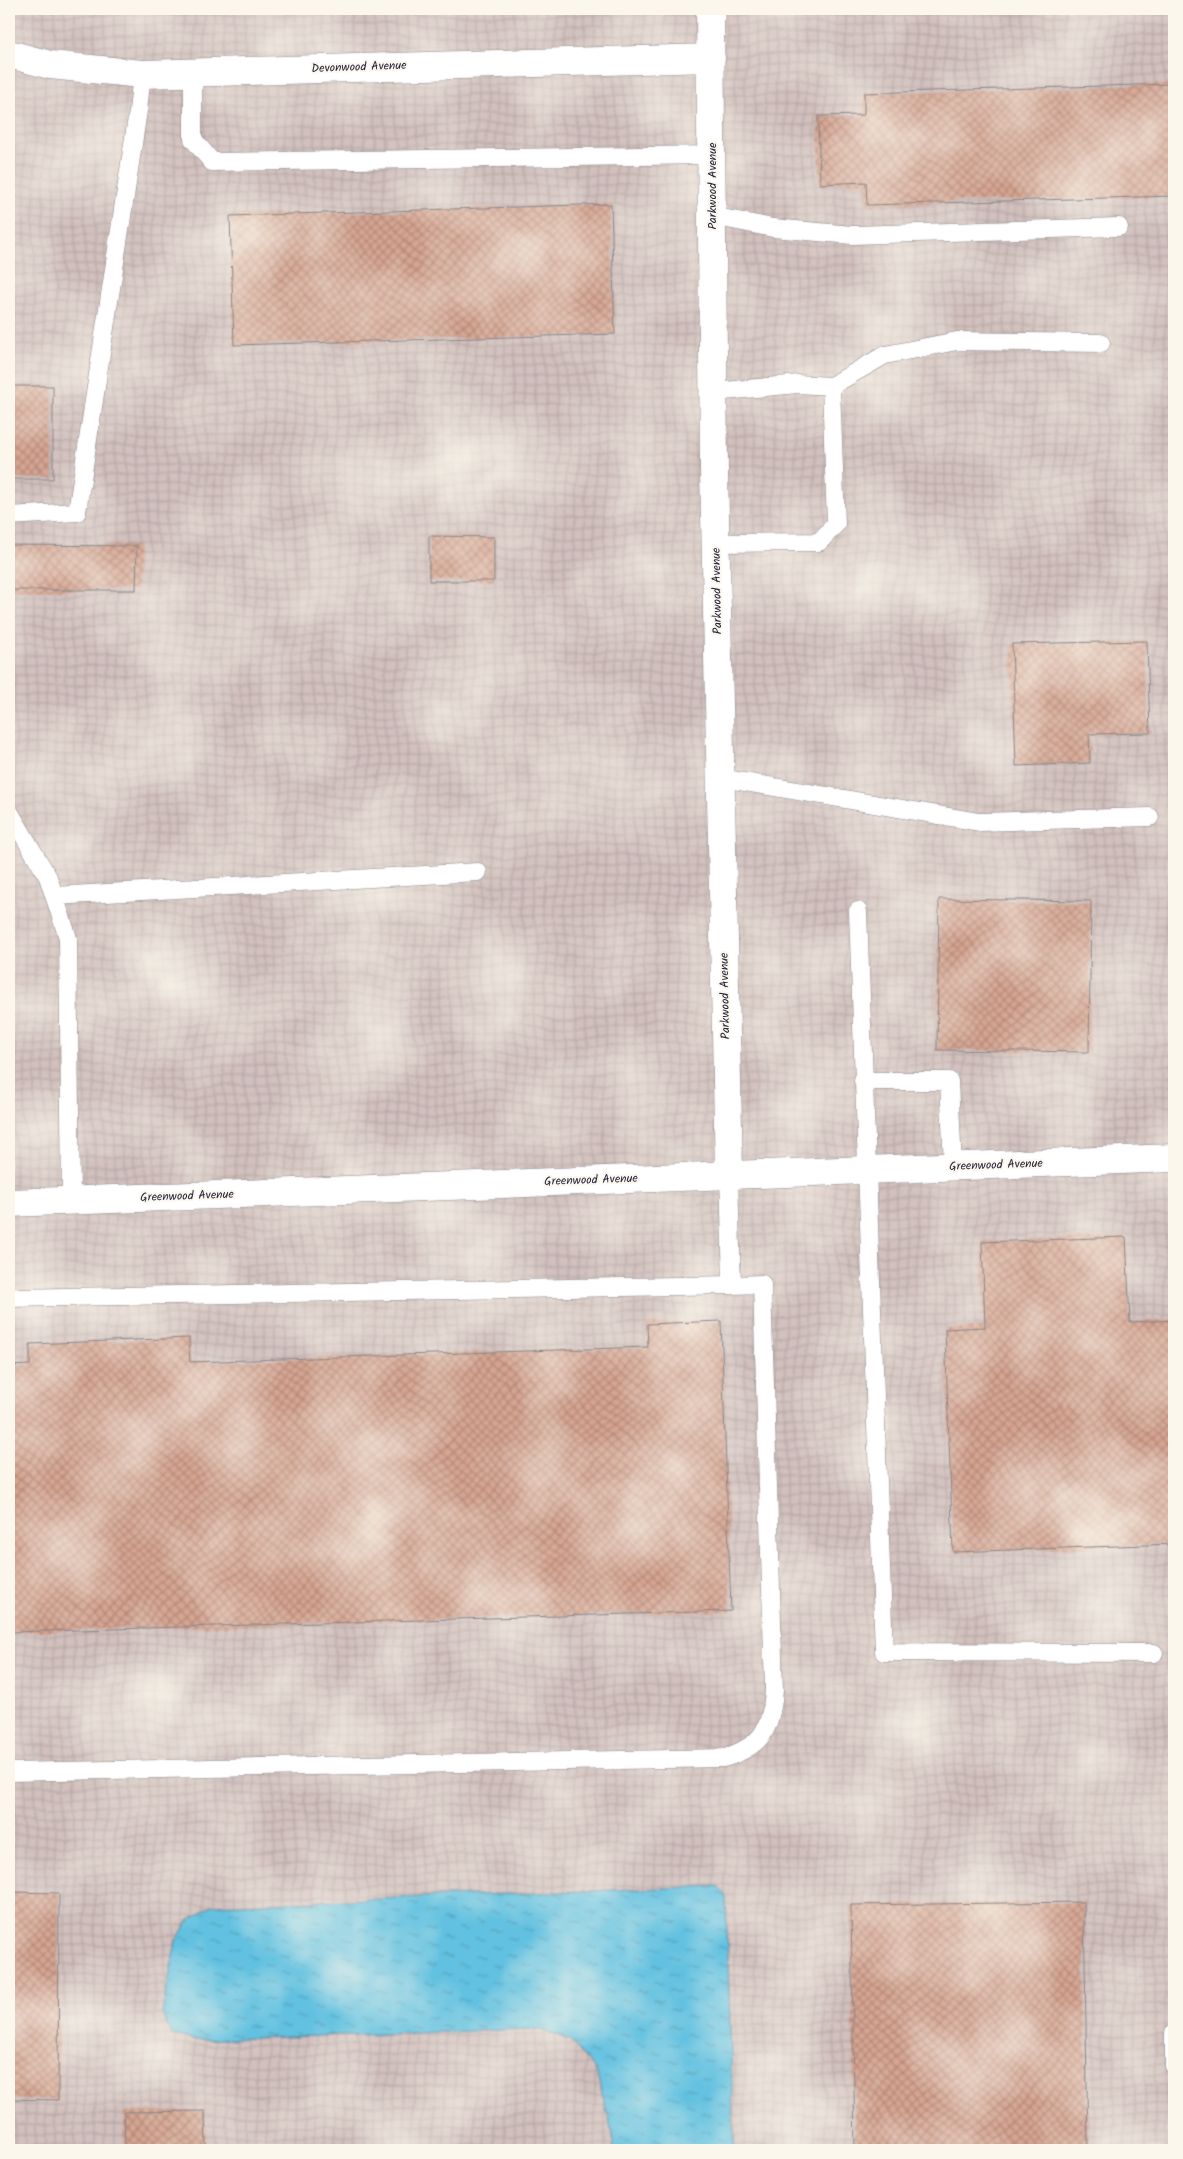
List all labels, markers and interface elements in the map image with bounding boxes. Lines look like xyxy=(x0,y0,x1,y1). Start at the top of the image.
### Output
street label: Devonwood Avenue xyxy=(311,56,407,78)
street label: Parkwood Avenue xyxy=(703,142,722,229)
street label: Parkwood Avenue xyxy=(707,547,727,635)
street label: Parkwood Avenue xyxy=(715,952,735,1040)
street label: Greenwood Avenue xyxy=(949,1154,1044,1176)
street label: Greenwood Avenue xyxy=(544,1169,639,1191)
street label: Greenwood Avenue xyxy=(140,1185,235,1207)

